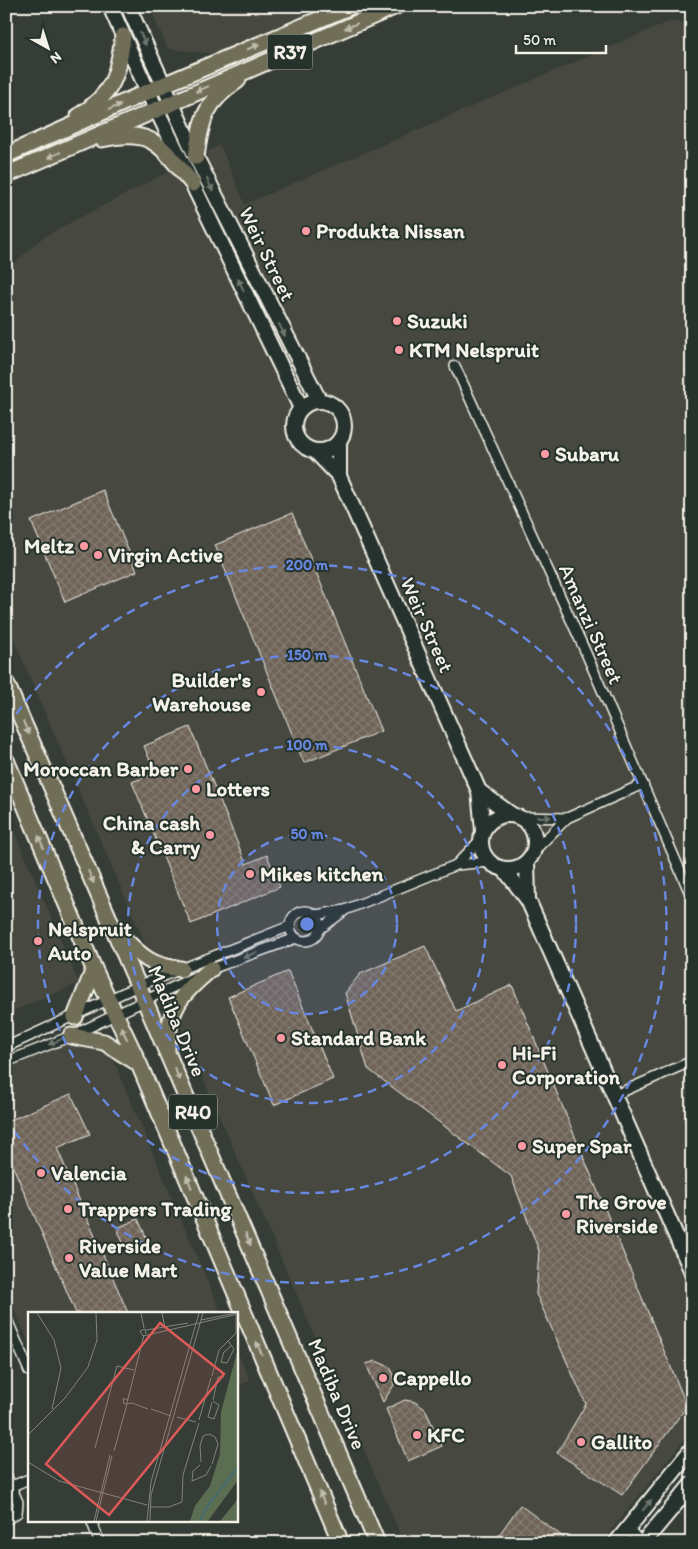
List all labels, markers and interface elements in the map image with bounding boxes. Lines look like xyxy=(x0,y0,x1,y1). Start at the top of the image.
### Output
north arrow xyxy=(22,22,72,72)
one-way arrow xyxy=(344,22,359,30)
scale bar xyxy=(516,22,606,54)
text: 50 m xyxy=(523,31,556,49)
one-way arrow xyxy=(139,32,147,46)
road number: R37 xyxy=(268,34,312,70)
one-way arrow xyxy=(246,43,261,51)
text: N xyxy=(47,48,65,67)
one-way arrow xyxy=(195,86,209,94)
one-way arrow xyxy=(108,103,122,111)
one-way arrow xyxy=(47,151,61,159)
one-way arrow xyxy=(206,177,214,192)
street label: Weir Street xyxy=(234,203,301,305)
place label: Produkta Nissan xyxy=(316,218,465,243)
marker: Produkta Nissan xyxy=(300,225,312,237)
one-way arrow xyxy=(237,278,245,292)
place label: Suzuki xyxy=(407,308,468,333)
marker: Suzuki xyxy=(391,315,403,327)
one-way arrow xyxy=(278,323,286,337)
place label: KTM Nelspruit xyxy=(409,337,539,363)
marker: KTM Nelspruit xyxy=(393,344,405,356)
place label: Subaru xyxy=(555,441,620,466)
marker: Subaru xyxy=(539,448,551,460)
place label: Meltz xyxy=(24,533,74,558)
marker: Meltz xyxy=(78,540,90,552)
place label: Virgin Active xyxy=(108,542,223,568)
marker: Virgin Active xyxy=(92,549,104,561)
text: 200 m xyxy=(286,556,329,574)
street label: Amanzi Street xyxy=(554,560,629,688)
street label: Weir Street xyxy=(395,573,460,676)
text: 150 m xyxy=(287,646,327,664)
place label: Builder's Warehouse xyxy=(152,667,251,716)
marker: Builder's Warehouse xyxy=(255,686,267,698)
one-way arrow xyxy=(22,721,30,735)
text: 100 m xyxy=(286,736,328,754)
place label: Moroccan Barber xyxy=(23,756,179,781)
marker: Moroccan Barber xyxy=(182,763,194,775)
place label: Lotters xyxy=(206,776,270,801)
marker: Lotters xyxy=(190,783,202,795)
place label: China cash & Carry xyxy=(103,810,201,860)
one-way arrow xyxy=(536,814,552,822)
text: 50 m xyxy=(290,825,324,843)
marker: China cash & Carry xyxy=(204,829,216,841)
one-way arrow xyxy=(36,835,44,849)
place label: Mikes kitchen xyxy=(260,861,384,886)
marker: Mikes kitchen xyxy=(244,868,256,880)
one-way arrow xyxy=(87,870,95,884)
centre of rings xyxy=(298,915,316,933)
place label: Nelspruit Auto xyxy=(47,916,132,965)
marker: Nelspruit Auto xyxy=(32,935,44,947)
one-way arrow xyxy=(243,952,258,959)
street label: Madiba Drive xyxy=(143,961,212,1080)
place label: Standard Bank xyxy=(291,1025,427,1050)
one-way arrow xyxy=(120,1026,128,1040)
marker: Standard Bank xyxy=(275,1032,287,1044)
one-way arrow xyxy=(48,1039,62,1047)
place label: Hi-Fi Corporation xyxy=(512,1040,621,1090)
marker: Hi-Fi Corporation xyxy=(496,1059,508,1071)
one-way arrow xyxy=(173,1067,181,1081)
road number: R40 xyxy=(169,1094,217,1130)
place label: Super Spar xyxy=(532,1133,632,1159)
marker: Super Spar xyxy=(516,1140,528,1152)
place label: Valencia xyxy=(51,1160,128,1185)
marker: Valencia xyxy=(35,1167,47,1179)
one-way arrow xyxy=(184,1175,192,1189)
place label: The Grove Riverside xyxy=(575,1189,667,1238)
place label: Trappers Trading xyxy=(77,1196,233,1222)
marker: Trappers Trading xyxy=(62,1203,74,1215)
marker: The Grove Riverside xyxy=(560,1208,572,1220)
one-way arrow xyxy=(244,1232,252,1246)
place label: Riverside Value Mart xyxy=(79,1233,178,1282)
marker: Riverside Value Mart xyxy=(63,1252,75,1264)
inset map xyxy=(28,1312,238,1522)
street label: Madiba Drive xyxy=(303,1334,372,1453)
one-way arrow xyxy=(254,1341,262,1355)
place label: Cappello xyxy=(393,1365,472,1391)
marker: Cappello xyxy=(377,1372,389,1384)
place label: KFC xyxy=(427,1422,465,1447)
marker: KFC xyxy=(411,1429,423,1441)
place label: Gallito xyxy=(591,1429,653,1454)
marker: Gallito xyxy=(575,1436,587,1448)
one-way arrow xyxy=(318,1490,326,1505)
one-way arrow xyxy=(641,1499,652,1512)

